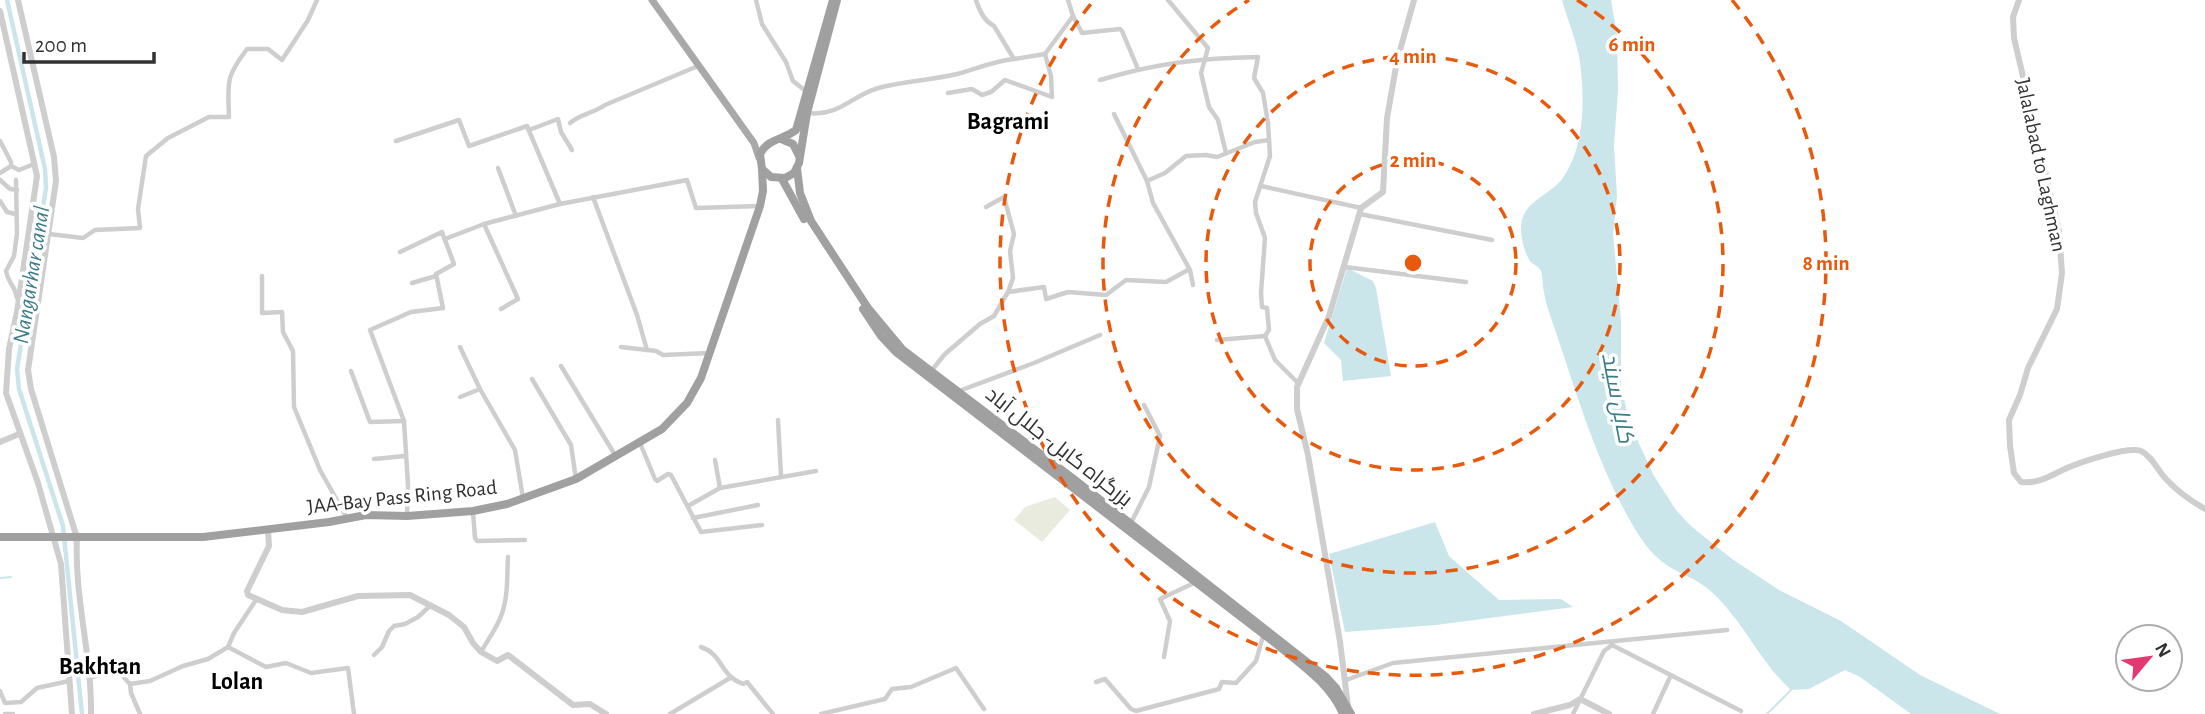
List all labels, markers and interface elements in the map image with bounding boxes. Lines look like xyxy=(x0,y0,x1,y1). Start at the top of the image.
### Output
scale bar xyxy=(24,21,154,65)
text: 6 min xyxy=(1609,34,1655,55)
text: 200 m xyxy=(35,35,87,56)
text: 4 min xyxy=(1389,46,1437,67)
street label: Jalalabad to Laghman xyxy=(2012,76,2070,254)
district label: Bagrami xyxy=(967,110,1049,134)
text: 2 min xyxy=(1390,150,1436,171)
water label: Nangarhar canal xyxy=(10,204,54,346)
centre of rings xyxy=(1401,251,1425,275)
text: 8 min xyxy=(1802,253,1850,274)
water label: کابل سيند xyxy=(1596,351,1637,446)
street label: بزرگراه کابل- جلال آباد xyxy=(981,382,1137,512)
street label: JAA-Bay Pass Ring Road xyxy=(306,477,498,517)
north arrow xyxy=(2114,623,2184,693)
text: N xyxy=(2151,640,2174,661)
district label: Bakhtan xyxy=(59,655,141,679)
district label: Lolan xyxy=(211,670,263,694)

